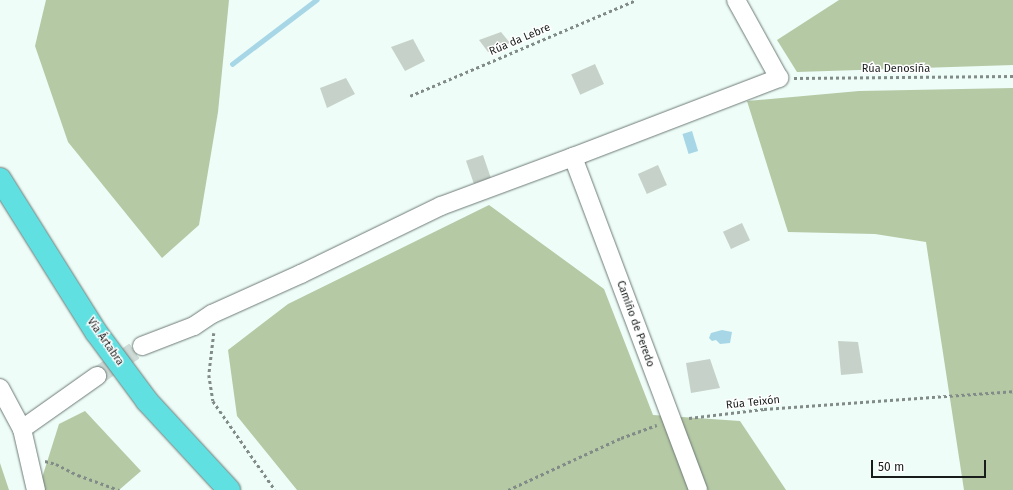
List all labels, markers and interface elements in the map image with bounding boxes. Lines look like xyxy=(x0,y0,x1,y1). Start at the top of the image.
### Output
street label: Rúa da Lebre xyxy=(487,21,553,59)
street label: Rúa Denosiña xyxy=(862,62,930,76)
street label: Camiño de Peredo xyxy=(613,279,657,369)
street label: Vía Ártabra xyxy=(84,316,126,368)
street label: Rúa Teixón xyxy=(725,394,781,412)
scale bar xyxy=(873,452,988,478)
text: 50 m xyxy=(878,460,904,474)

